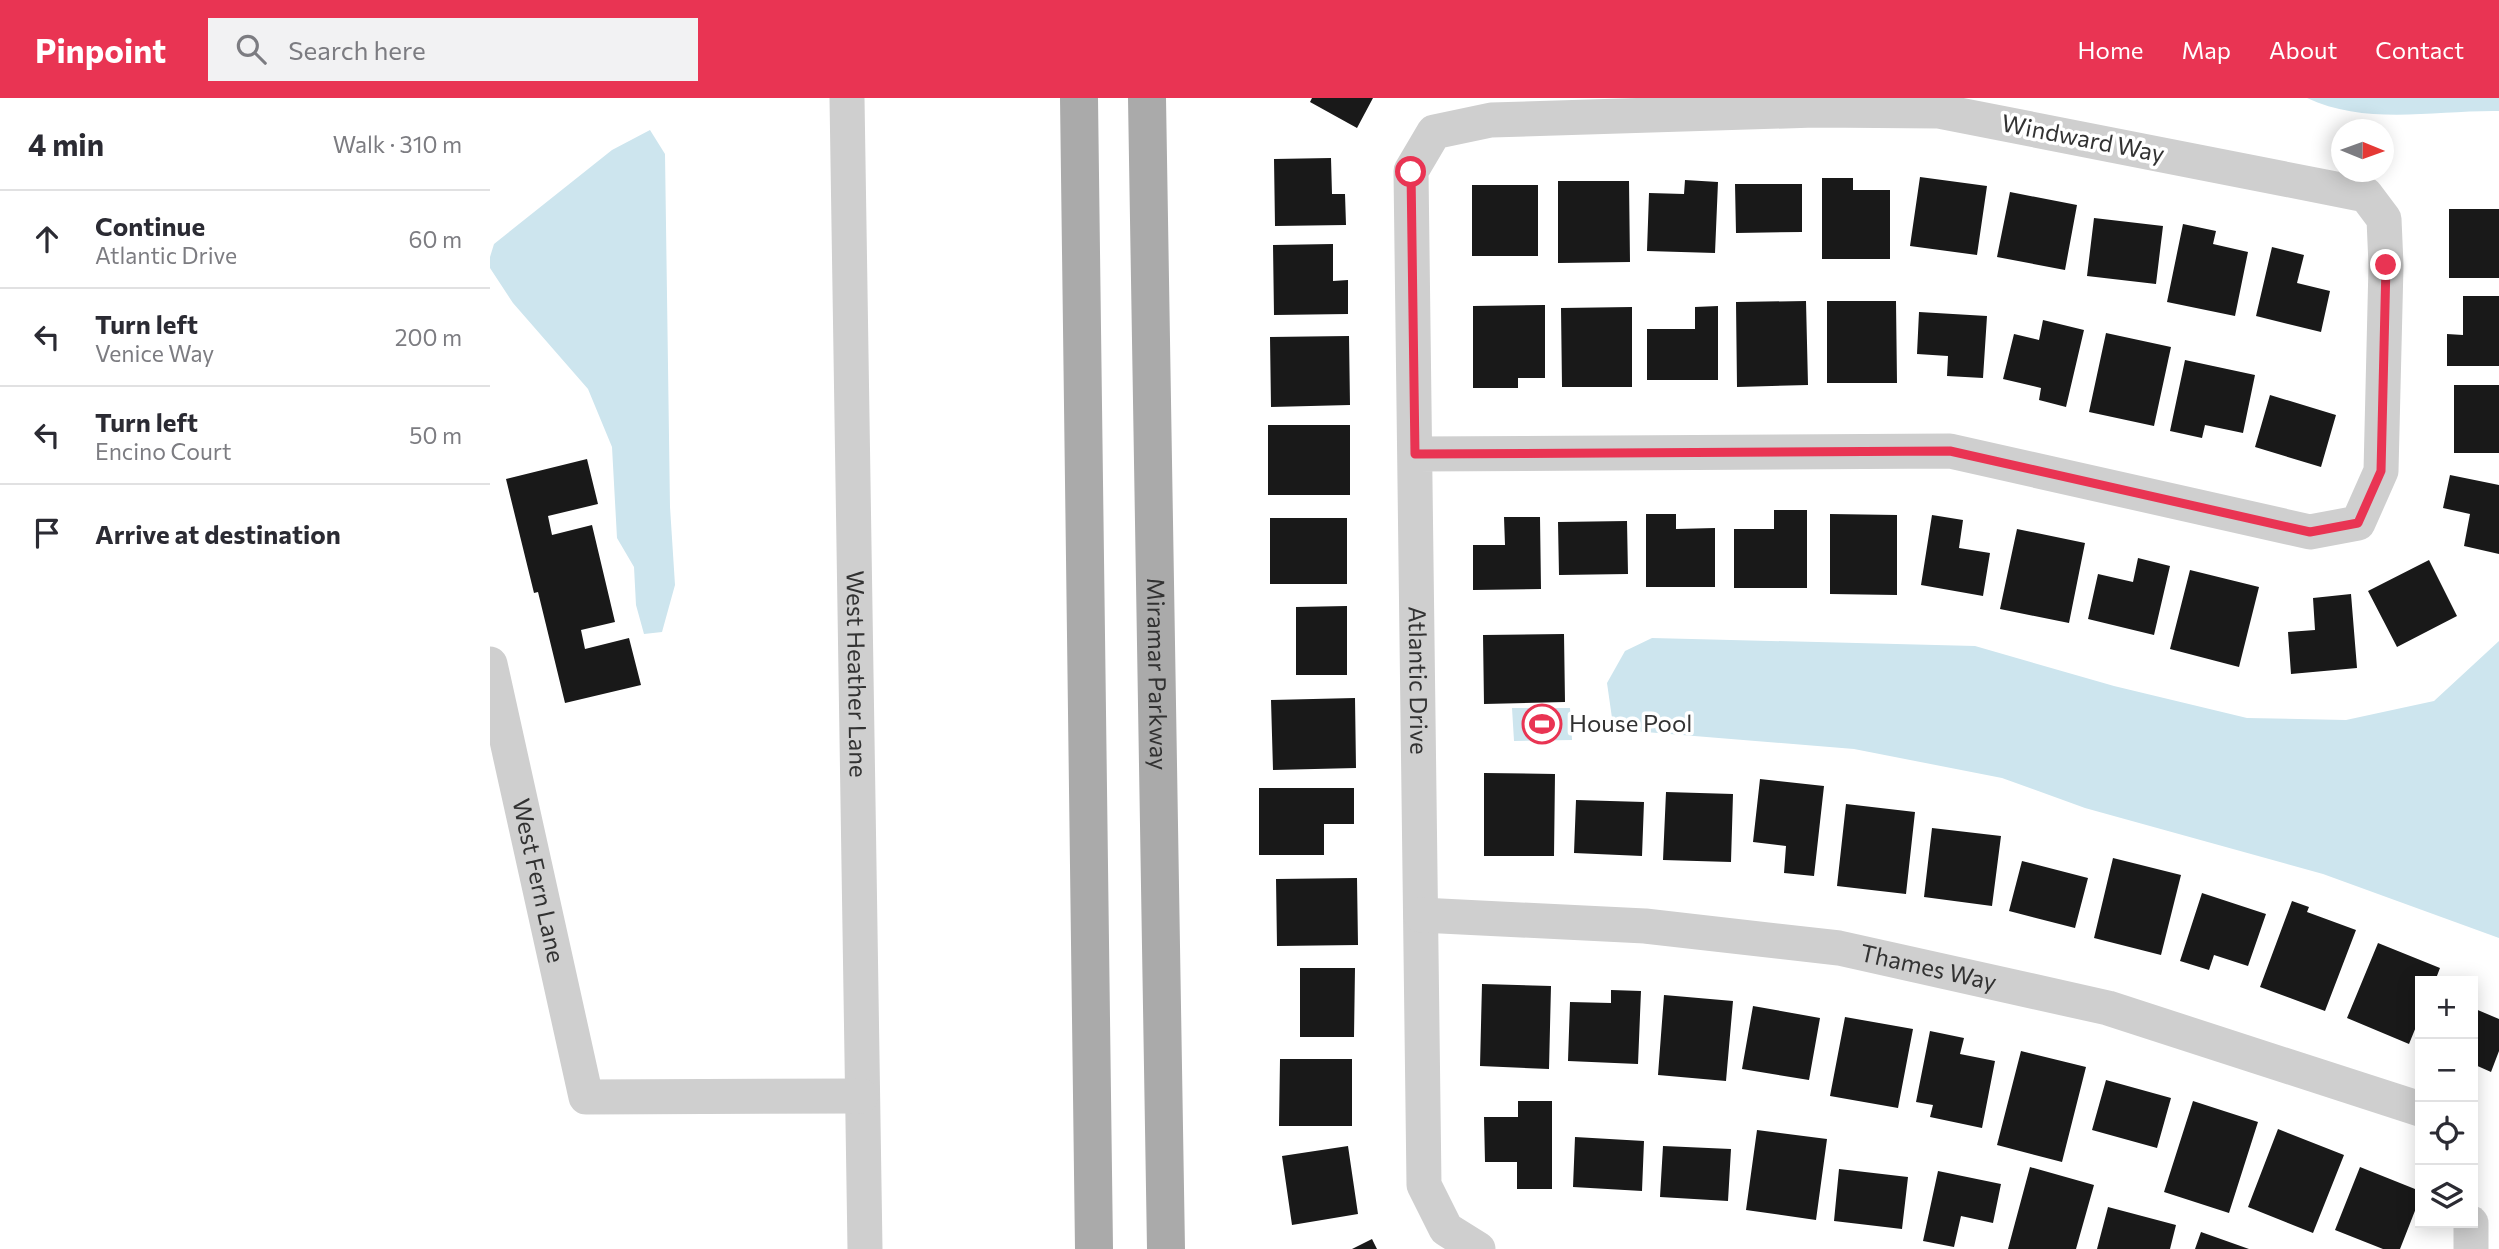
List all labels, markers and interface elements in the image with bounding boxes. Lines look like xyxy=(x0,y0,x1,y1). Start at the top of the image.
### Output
search box xyxy=(208,18,698,81)
text: Pinpoint xyxy=(35,29,166,70)
icon: search xyxy=(232,30,270,68)
text: Search here xyxy=(288,34,426,65)
text: Home xyxy=(2078,35,2144,64)
text: Map xyxy=(2182,35,2231,64)
text: About xyxy=(2269,35,2337,64)
text: Contact xyxy=(2375,35,2464,64)
street label: Windward Way xyxy=(1999,108,2167,168)
north arrow xyxy=(2331,119,2394,182)
text: 4 min xyxy=(28,125,104,162)
text: Walk · 310 m xyxy=(333,130,462,158)
route start xyxy=(1395,156,1426,187)
text: Continue xyxy=(95,210,205,241)
icon: ahead xyxy=(28,220,66,258)
text: 60 m xyxy=(409,225,462,253)
text: Atlantic Drive xyxy=(95,241,237,269)
route end xyxy=(2370,249,2401,280)
text: Turn left xyxy=(95,308,198,339)
icon: left xyxy=(28,318,66,356)
text: 200 m xyxy=(395,323,462,351)
text: Venice Way xyxy=(95,339,214,367)
text: Turn left xyxy=(95,406,198,437)
icon: left xyxy=(28,416,66,454)
text: 50 m xyxy=(409,421,462,449)
text: Encino Court xyxy=(95,437,231,465)
icon: arrive xyxy=(28,514,66,552)
text: Arrive at destination xyxy=(95,518,341,549)
street label: West Heather Lane xyxy=(841,570,874,778)
street label: Miramar Parkway xyxy=(1142,577,1174,770)
street label: Atlantic Drive xyxy=(1404,606,1434,755)
sports icon: House Pool xyxy=(1521,703,1563,745)
place label: House Pool xyxy=(1569,708,1692,737)
street label: West Fern Lane xyxy=(507,796,572,965)
street label: Thames Way xyxy=(1858,937,2000,996)
map controls xyxy=(2415,976,2478,1228)
button: + xyxy=(2415,976,2478,1039)
button: − xyxy=(2415,1039,2478,1102)
button: locate xyxy=(2415,1102,2478,1165)
button: layers xyxy=(2415,1165,2478,1228)

